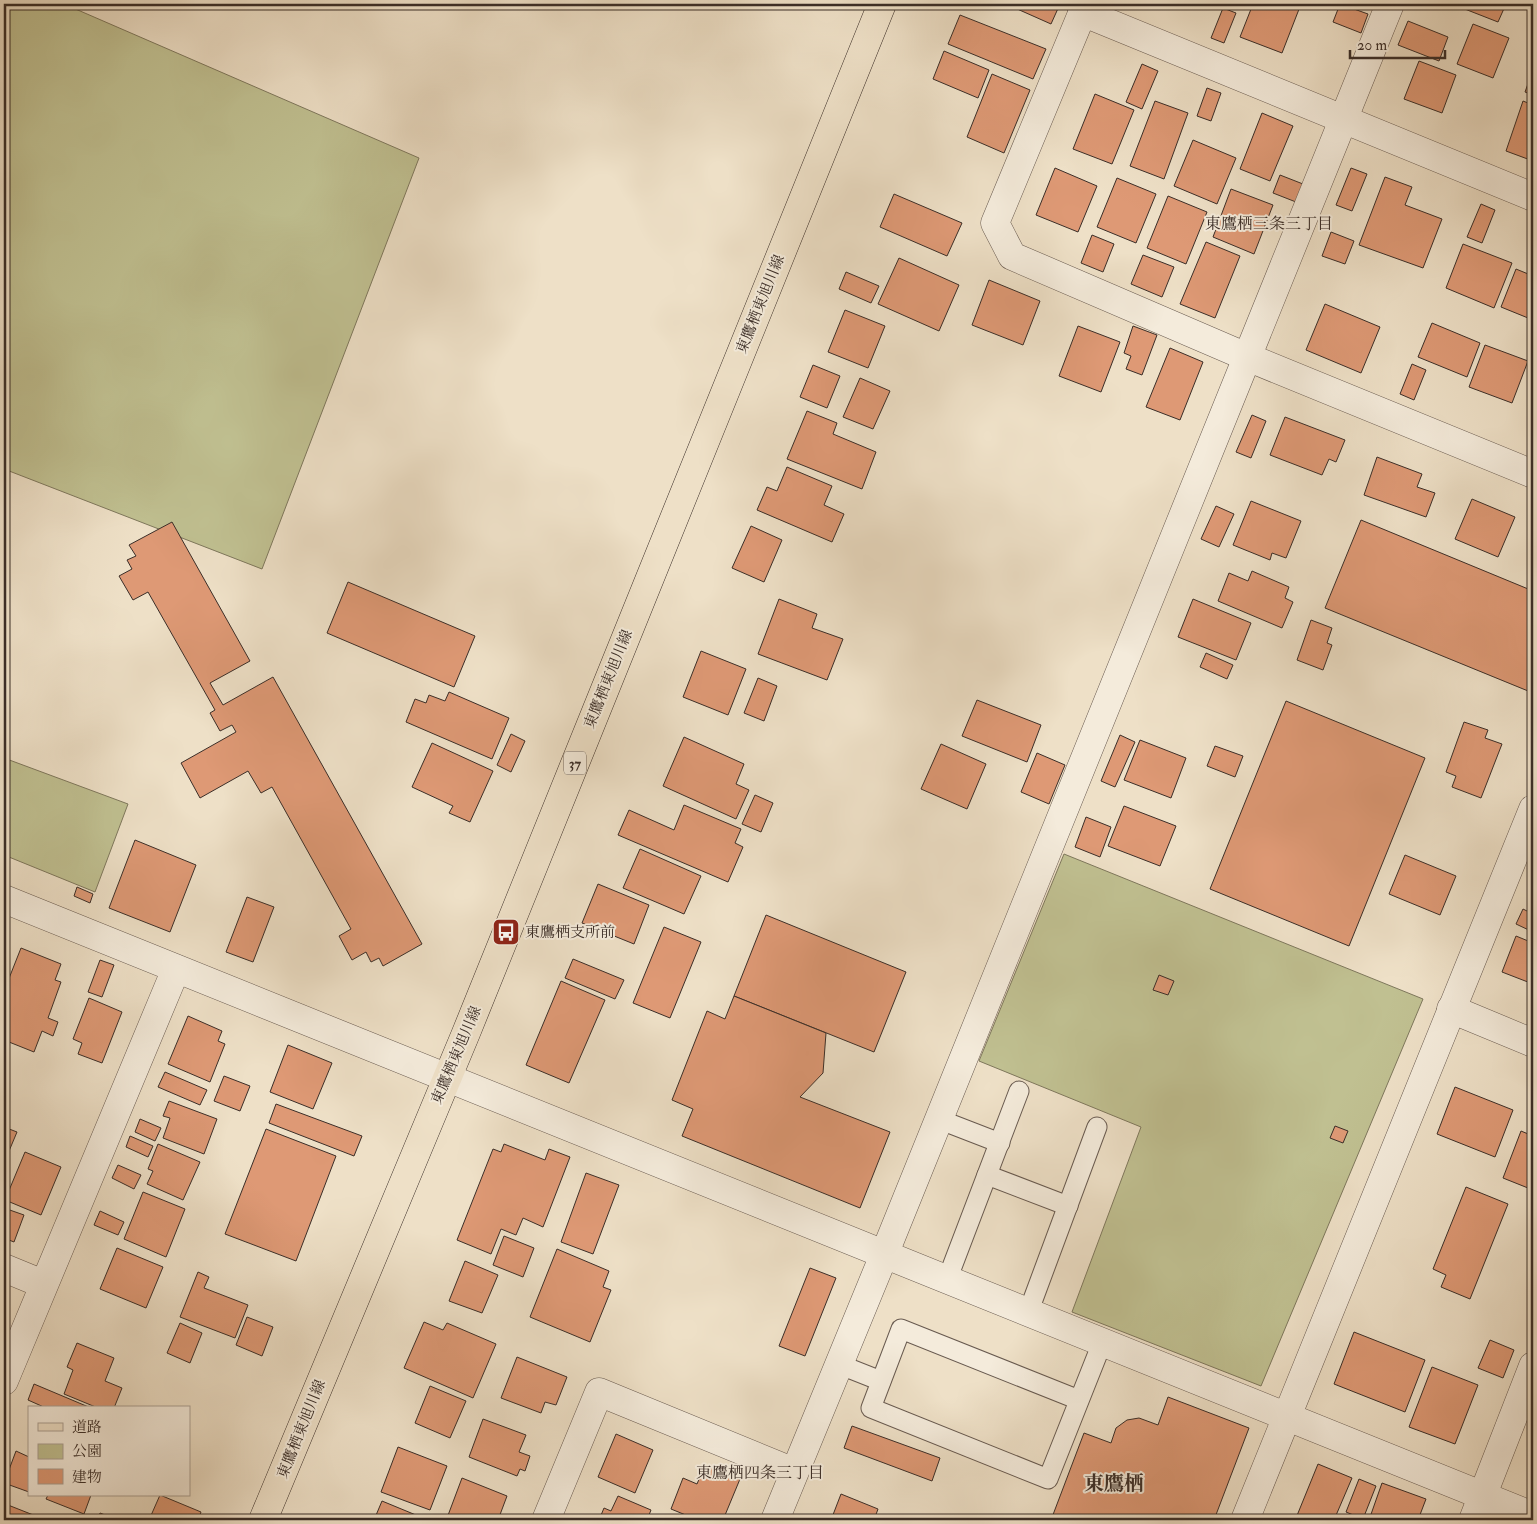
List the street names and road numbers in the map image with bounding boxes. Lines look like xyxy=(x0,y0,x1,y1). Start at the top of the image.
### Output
street label: 東鷹栖東旭川線 xyxy=(732,252,789,356)
street label: 東鷹栖東旭川線 xyxy=(580,627,637,731)
road number: 37 xyxy=(564,751,586,774)
street label: 東鷹栖東旭川線 xyxy=(427,1003,486,1107)
street label: 東鷹栖東旭川線 xyxy=(273,1377,330,1481)

